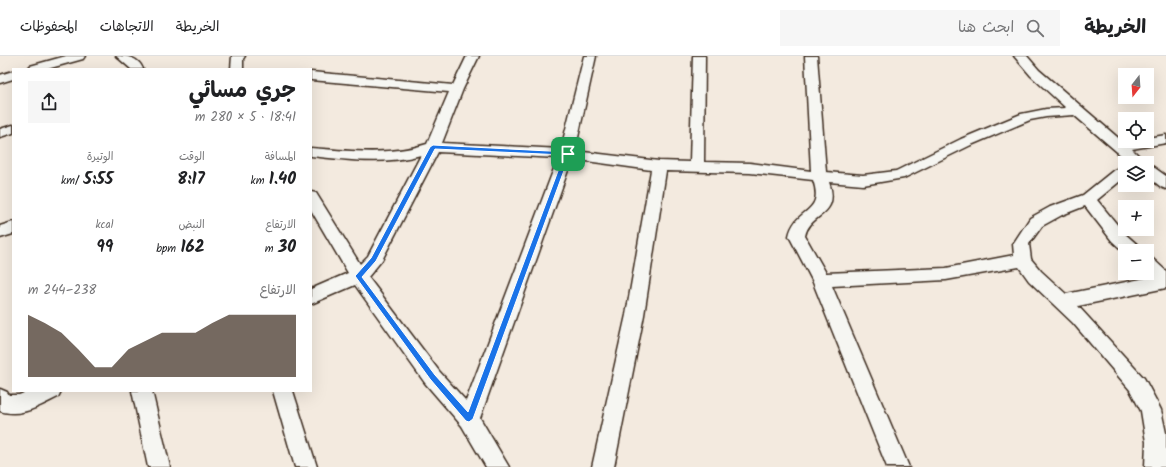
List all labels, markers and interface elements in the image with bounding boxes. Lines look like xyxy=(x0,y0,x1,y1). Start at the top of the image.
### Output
search box xyxy=(780,10,1060,46)
text: الخريطة xyxy=(1084,13,1146,43)
text: المحفوظات xyxy=(20,16,78,38)
text: الاتجاهات xyxy=(100,16,154,38)
text: الخريطة xyxy=(176,16,219,38)
text: ابحث هنا xyxy=(958,16,1014,40)
icon: search xyxy=(1024,17,1046,39)
north arrow xyxy=(1118,68,1154,104)
map controls xyxy=(1118,68,1154,280)
text: جري مسائي xyxy=(189,74,296,109)
button: share xyxy=(28,81,70,123)
text: 18:41 · 5 × 280 m xyxy=(195,107,296,128)
button: locate xyxy=(1118,112,1154,148)
pin xyxy=(551,137,585,171)
icon: arrive xyxy=(557,143,579,165)
text: الوتيرة xyxy=(87,148,113,166)
text: الوقت xyxy=(179,148,205,166)
text: المسافة xyxy=(265,148,296,166)
button: layers xyxy=(1118,156,1154,192)
text: 5:55 xyxy=(83,166,113,193)
text: 8:17 xyxy=(177,166,205,193)
text: 1.40 xyxy=(269,166,296,193)
text: /km xyxy=(61,172,83,190)
text: km xyxy=(251,172,269,190)
button: + xyxy=(1118,200,1154,236)
text: kcal xyxy=(95,216,113,234)
text: النبض xyxy=(178,216,205,234)
text: الارتفاع xyxy=(265,216,296,234)
text: 99 xyxy=(96,234,113,261)
text: 162 xyxy=(180,234,205,261)
text: 30 xyxy=(278,234,296,261)
text: bpm xyxy=(156,240,180,258)
text: m xyxy=(265,240,278,258)
button: − xyxy=(1118,244,1154,280)
text: 238–244 m xyxy=(28,280,96,301)
text: الارتفاع xyxy=(260,280,296,301)

